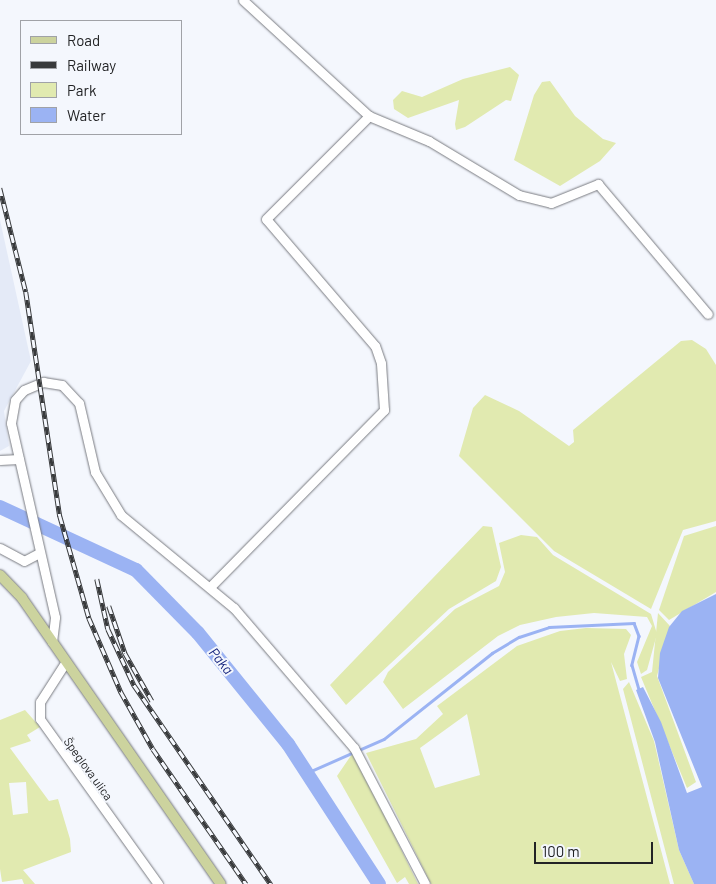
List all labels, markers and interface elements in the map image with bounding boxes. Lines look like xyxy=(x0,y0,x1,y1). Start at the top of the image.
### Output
legend xyxy=(20,20,182,135)
text: Road xyxy=(67,31,100,49)
text: Railway xyxy=(67,56,116,74)
text: Park xyxy=(67,81,96,99)
text: Water xyxy=(67,106,106,124)
water label: Paka xyxy=(205,644,237,678)
street label: Špeglova ulica xyxy=(60,735,116,803)
scale bar xyxy=(536,832,655,864)
text: 100 m xyxy=(542,842,580,860)

